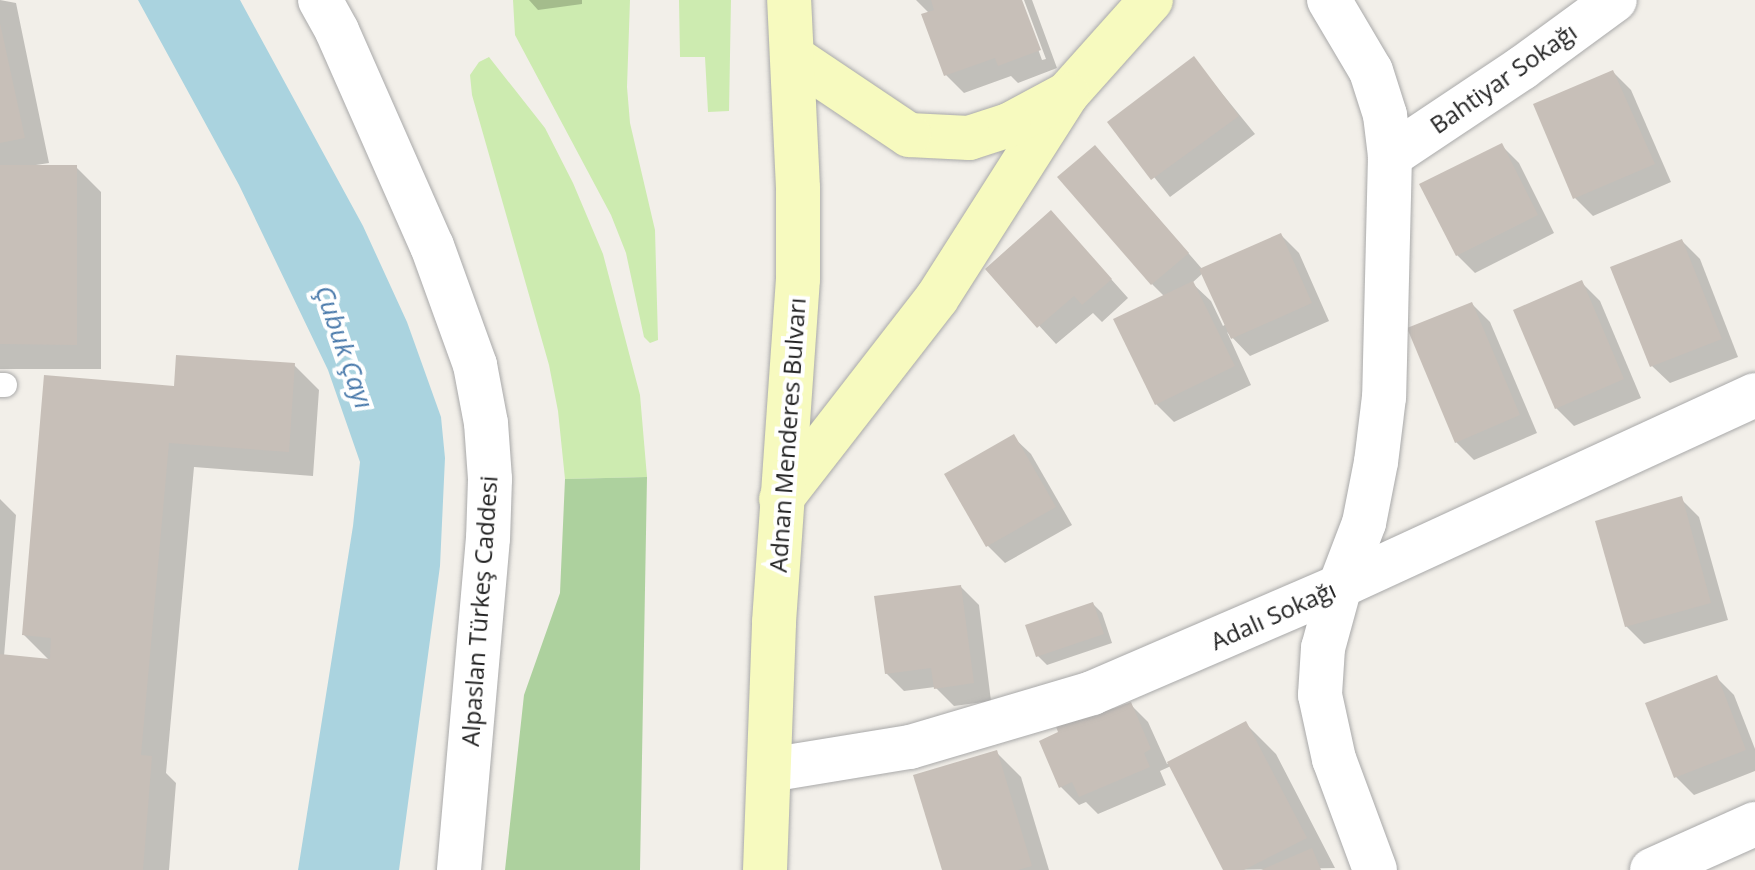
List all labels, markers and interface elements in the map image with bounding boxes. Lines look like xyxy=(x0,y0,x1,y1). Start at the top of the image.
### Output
street label: Bahtiyar Sokağı xyxy=(1424,17,1582,139)
water label: Çubuk Çayı xyxy=(308,281,380,413)
street label: Adnan Menderes Bulvarı xyxy=(763,297,811,573)
street label: Alpaslan Türkeş Caddesi xyxy=(455,475,503,747)
street label: Adalı Sokağı xyxy=(1206,575,1340,655)

